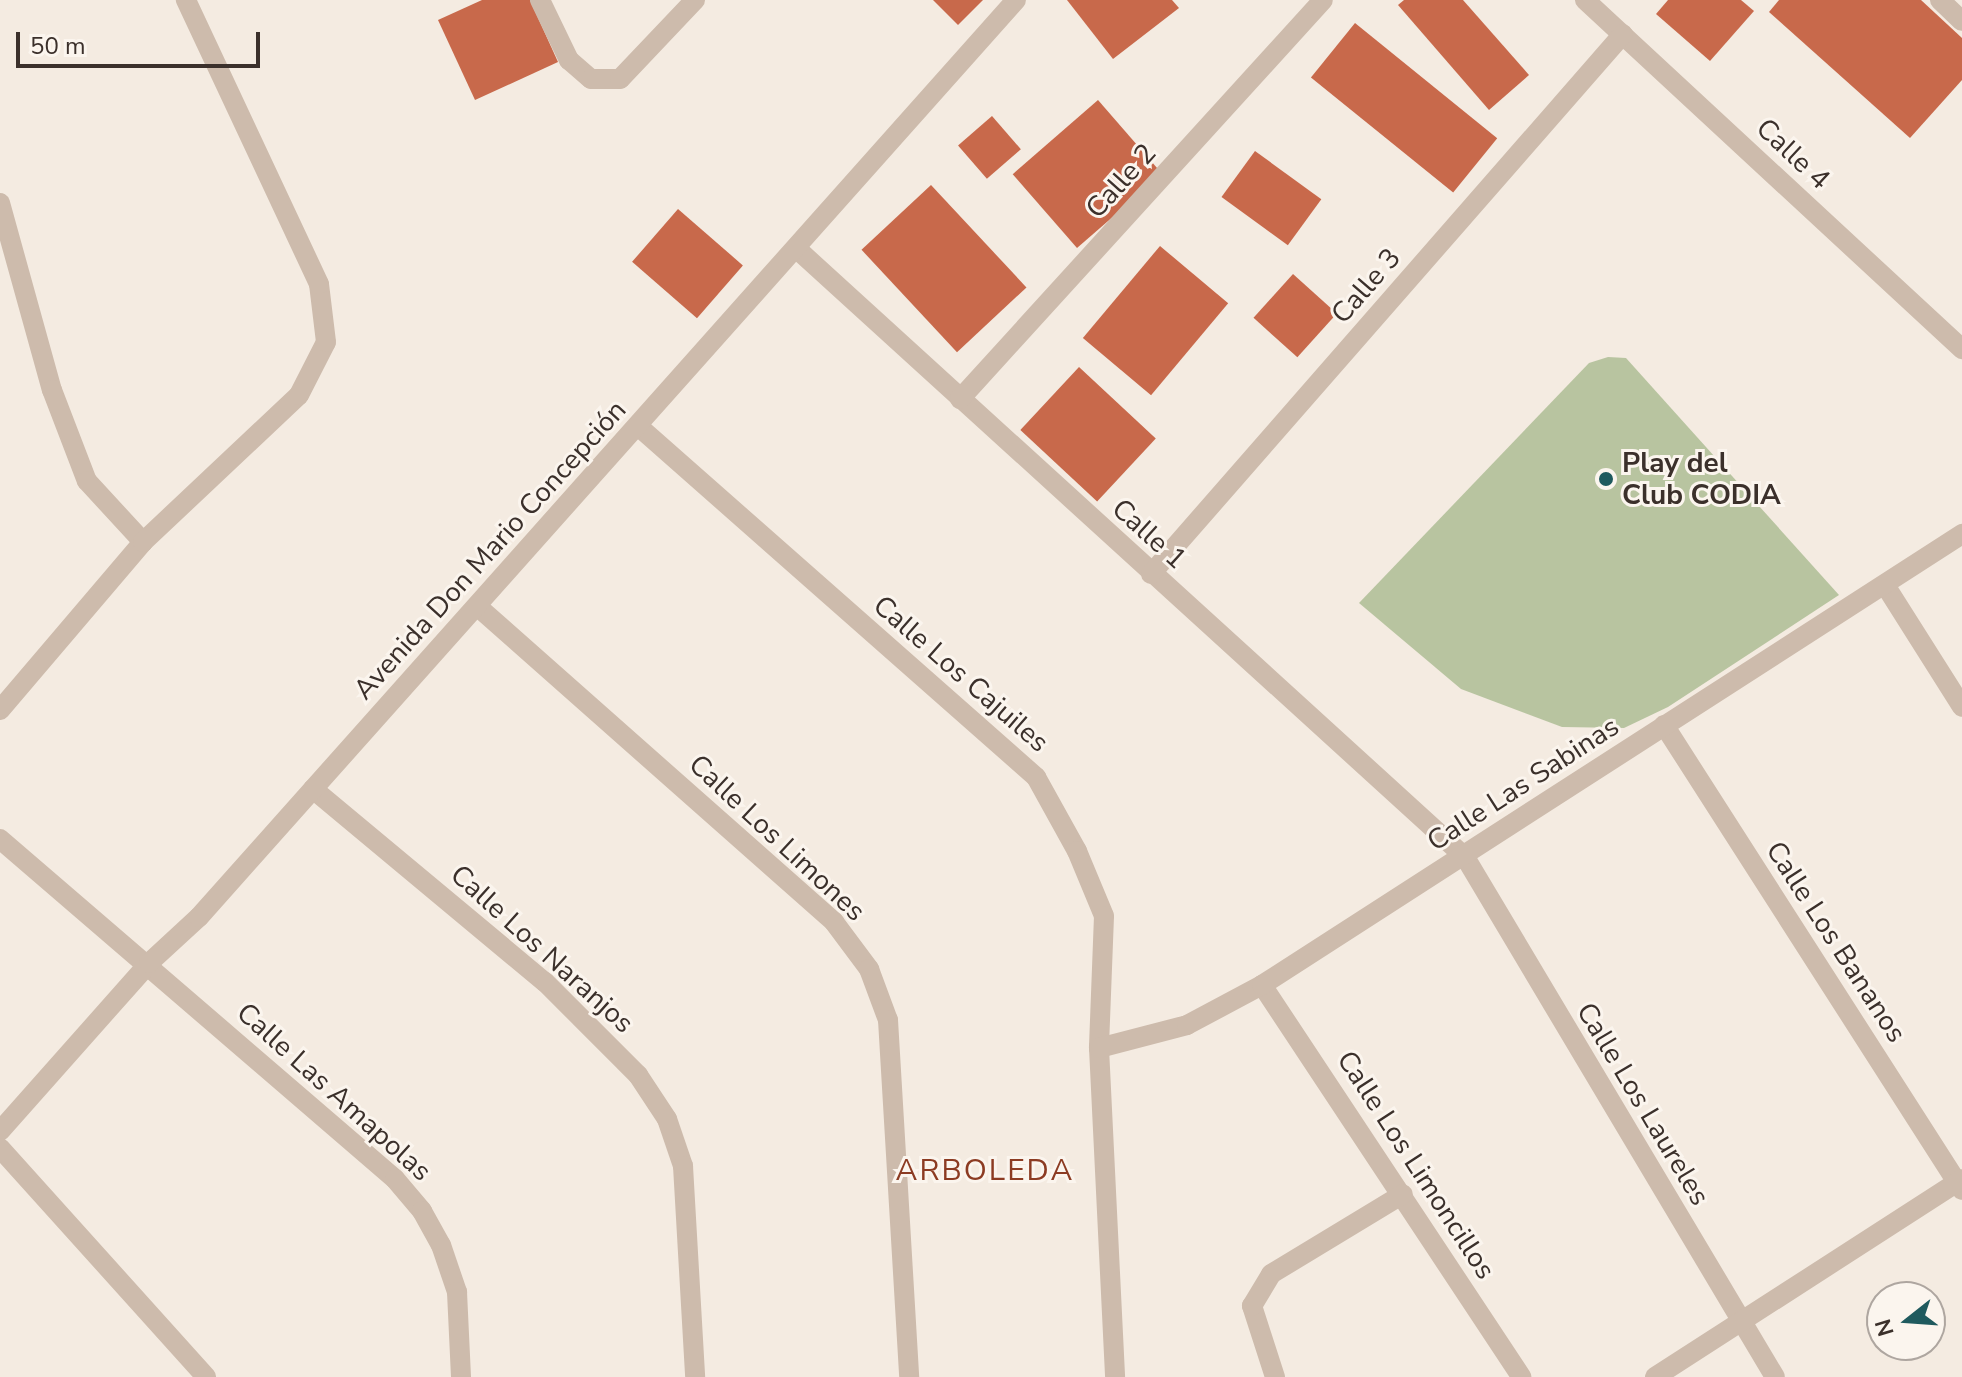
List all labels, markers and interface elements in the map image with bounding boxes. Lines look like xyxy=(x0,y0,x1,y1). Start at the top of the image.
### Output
scale bar xyxy=(20,16,264,66)
text: 50 m xyxy=(30,30,86,62)
street label: Calle 4 xyxy=(1749,112,1837,196)
street label: Calle 2 xyxy=(1079,137,1163,225)
street label: Calle 3 xyxy=(1324,242,1408,330)
street label: Avenida Don Mario Concepción xyxy=(347,393,633,707)
place label: Play del Club CODIA xyxy=(1622,446,1781,512)
marker: Play del Club CODIA xyxy=(1597,470,1615,488)
street label: Calle 1 xyxy=(1105,492,1193,576)
street label: Calle Los Cajuiles xyxy=(866,589,1056,759)
street label: Calle Las Sabinas xyxy=(1421,710,1625,858)
street label: Calle Los Limones xyxy=(682,748,872,928)
street label: Calle Los Bananos xyxy=(1759,835,1913,1049)
street label: Calle Los Naranjos xyxy=(443,858,641,1040)
street label: Calle Las Amapolas xyxy=(230,996,438,1188)
street label: Calle Los Laureles xyxy=(1569,997,1717,1211)
street label: Calle Los Limoncillos xyxy=(1330,1045,1502,1285)
district label: ARBOLEDA xyxy=(896,1153,1074,1189)
north arrow xyxy=(1866,1281,1946,1361)
text: N xyxy=(1868,1315,1902,1340)

